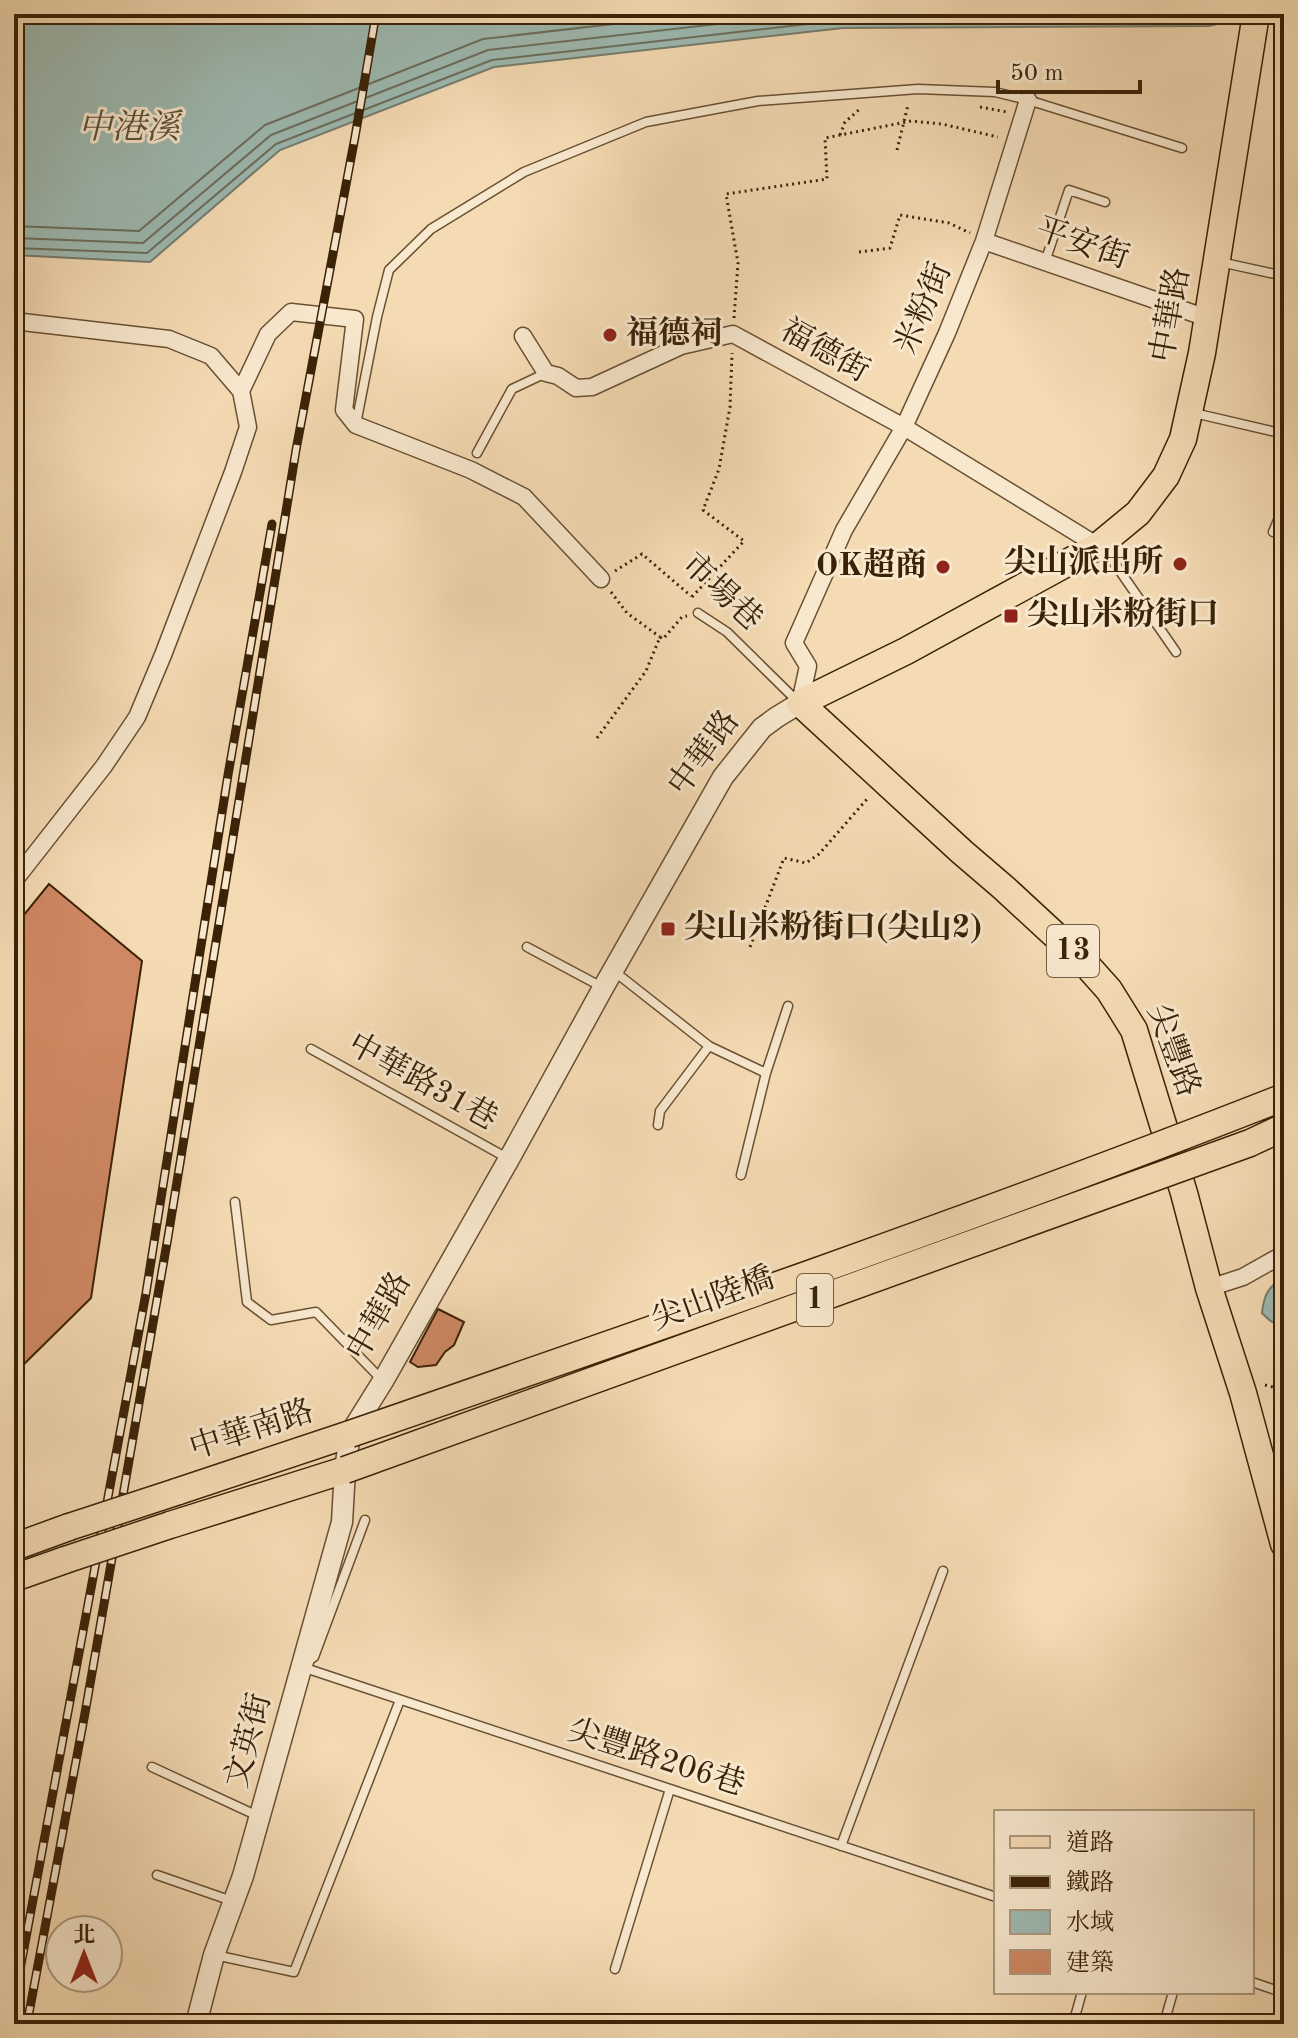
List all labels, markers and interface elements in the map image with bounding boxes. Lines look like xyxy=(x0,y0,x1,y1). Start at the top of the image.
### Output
scale bar xyxy=(998,44,1140,94)
text: 50 m xyxy=(1010,62,1064,86)
water label: 中港溪 xyxy=(78,109,184,146)
street label: 平安街 xyxy=(1031,210,1134,276)
street label: 米粉街 xyxy=(888,257,958,359)
street label: 中華路 xyxy=(1144,264,1196,365)
street label: 福德街 xyxy=(774,312,875,389)
place label: 福德祠 xyxy=(626,315,722,351)
marker: 福德祠 xyxy=(601,326,619,344)
place label: 尖山派出所 xyxy=(1004,544,1164,580)
street label: 市場巷 xyxy=(675,546,769,637)
place label: OK超商 xyxy=(816,547,927,583)
marker: 尖山派出所 xyxy=(1171,555,1189,573)
marker: OK超商 xyxy=(934,558,952,576)
place label: 尖山米粉街口 xyxy=(1027,596,1219,632)
marker: 尖山米粉街口 xyxy=(1002,607,1020,625)
street label: 中華路 xyxy=(661,703,746,802)
place label: 尖山米粉街口(尖山2) xyxy=(684,909,982,945)
marker: 尖山米粉街口(尖山2) xyxy=(659,920,677,938)
road number: 13 xyxy=(1047,925,1099,977)
street label: 尖豐路 xyxy=(1141,999,1206,1102)
street label: 中華路31巷 xyxy=(342,1025,504,1137)
street label: 尖山陸橋 xyxy=(646,1260,779,1337)
street label: 中華路 xyxy=(339,1265,418,1367)
road number: 1 xyxy=(797,1274,833,1326)
street label: 中華南路 xyxy=(185,1392,318,1466)
street label: 文英街 xyxy=(219,1690,278,1792)
street label: 尖豐路206巷 xyxy=(564,1713,749,1803)
legend xyxy=(994,1810,1254,1994)
text: 道路 xyxy=(1066,1829,1114,1856)
text: 鐵路 xyxy=(1066,1869,1114,1896)
text: 水域 xyxy=(1066,1909,1114,1936)
north arrow xyxy=(44,1914,124,1994)
text: 北 xyxy=(73,1923,95,1947)
text: 建築 xyxy=(1066,1949,1114,1976)

